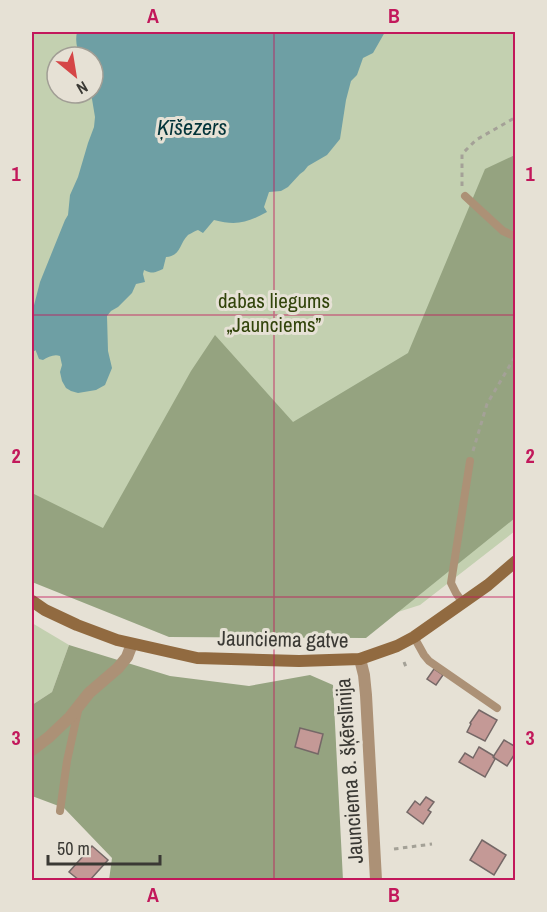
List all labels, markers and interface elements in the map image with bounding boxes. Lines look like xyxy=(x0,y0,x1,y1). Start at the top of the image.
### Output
text: A xyxy=(147,2,159,29)
text: B xyxy=(388,2,400,29)
north arrow xyxy=(45,45,105,105)
text: N xyxy=(73,76,92,100)
water label: Ķīšezers xyxy=(157,112,227,142)
text: 1 xyxy=(11,160,21,187)
text: 1 xyxy=(525,160,535,187)
park label: dabas liegums „Jaunciems” xyxy=(218,286,330,339)
text: 2 xyxy=(11,442,21,469)
text: 2 xyxy=(525,442,535,469)
street label: Jaunciema gatve xyxy=(217,623,349,655)
street label: Jaunciema 8. šķērslīnija xyxy=(328,677,370,865)
text: 3 xyxy=(11,724,21,751)
text: 3 xyxy=(525,724,535,751)
scale bar xyxy=(48,828,160,866)
text: 50 m xyxy=(57,836,90,861)
text: A xyxy=(147,881,159,908)
text: B xyxy=(388,881,400,908)

